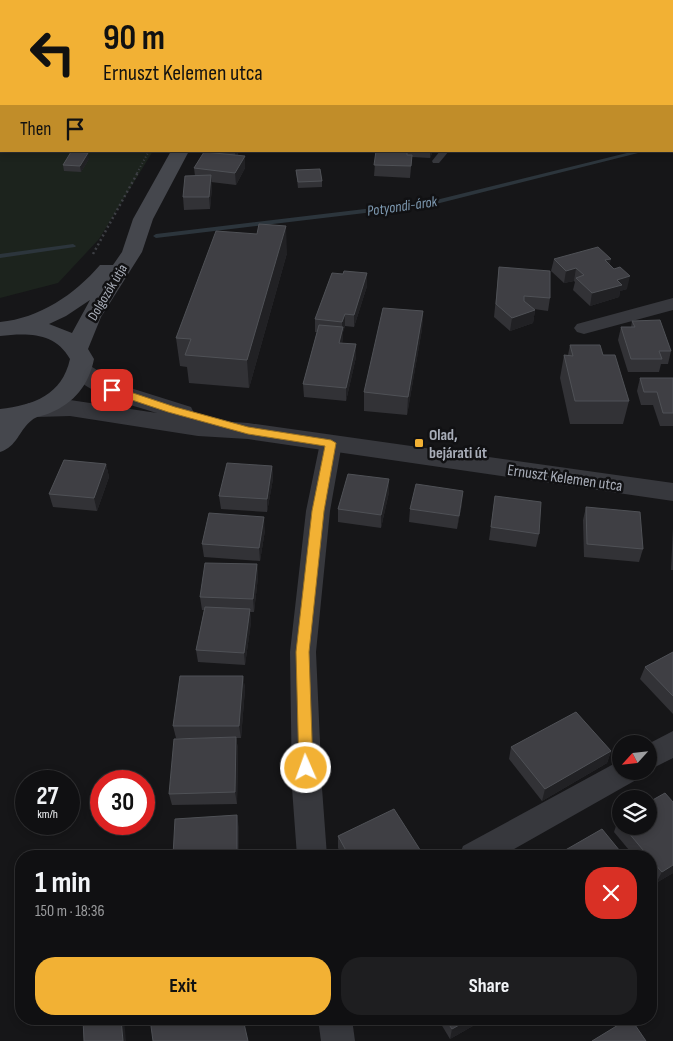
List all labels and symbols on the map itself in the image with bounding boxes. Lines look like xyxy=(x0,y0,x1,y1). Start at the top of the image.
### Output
water label: Potyondi-árok xyxy=(366,192,439,221)
street label: Dolgozók útja xyxy=(84,261,131,324)
pin xyxy=(91,369,133,411)
place label: Olad, bejárati út xyxy=(429,426,487,463)
marker: Olad, bejárati út xyxy=(413,437,425,449)
street label: Ernuszt Kelemen utca xyxy=(506,461,624,496)
north arrow xyxy=(612,735,658,780)
position arrow xyxy=(279,741,331,793)
speed limit sign: 30 xyxy=(90,770,155,835)

